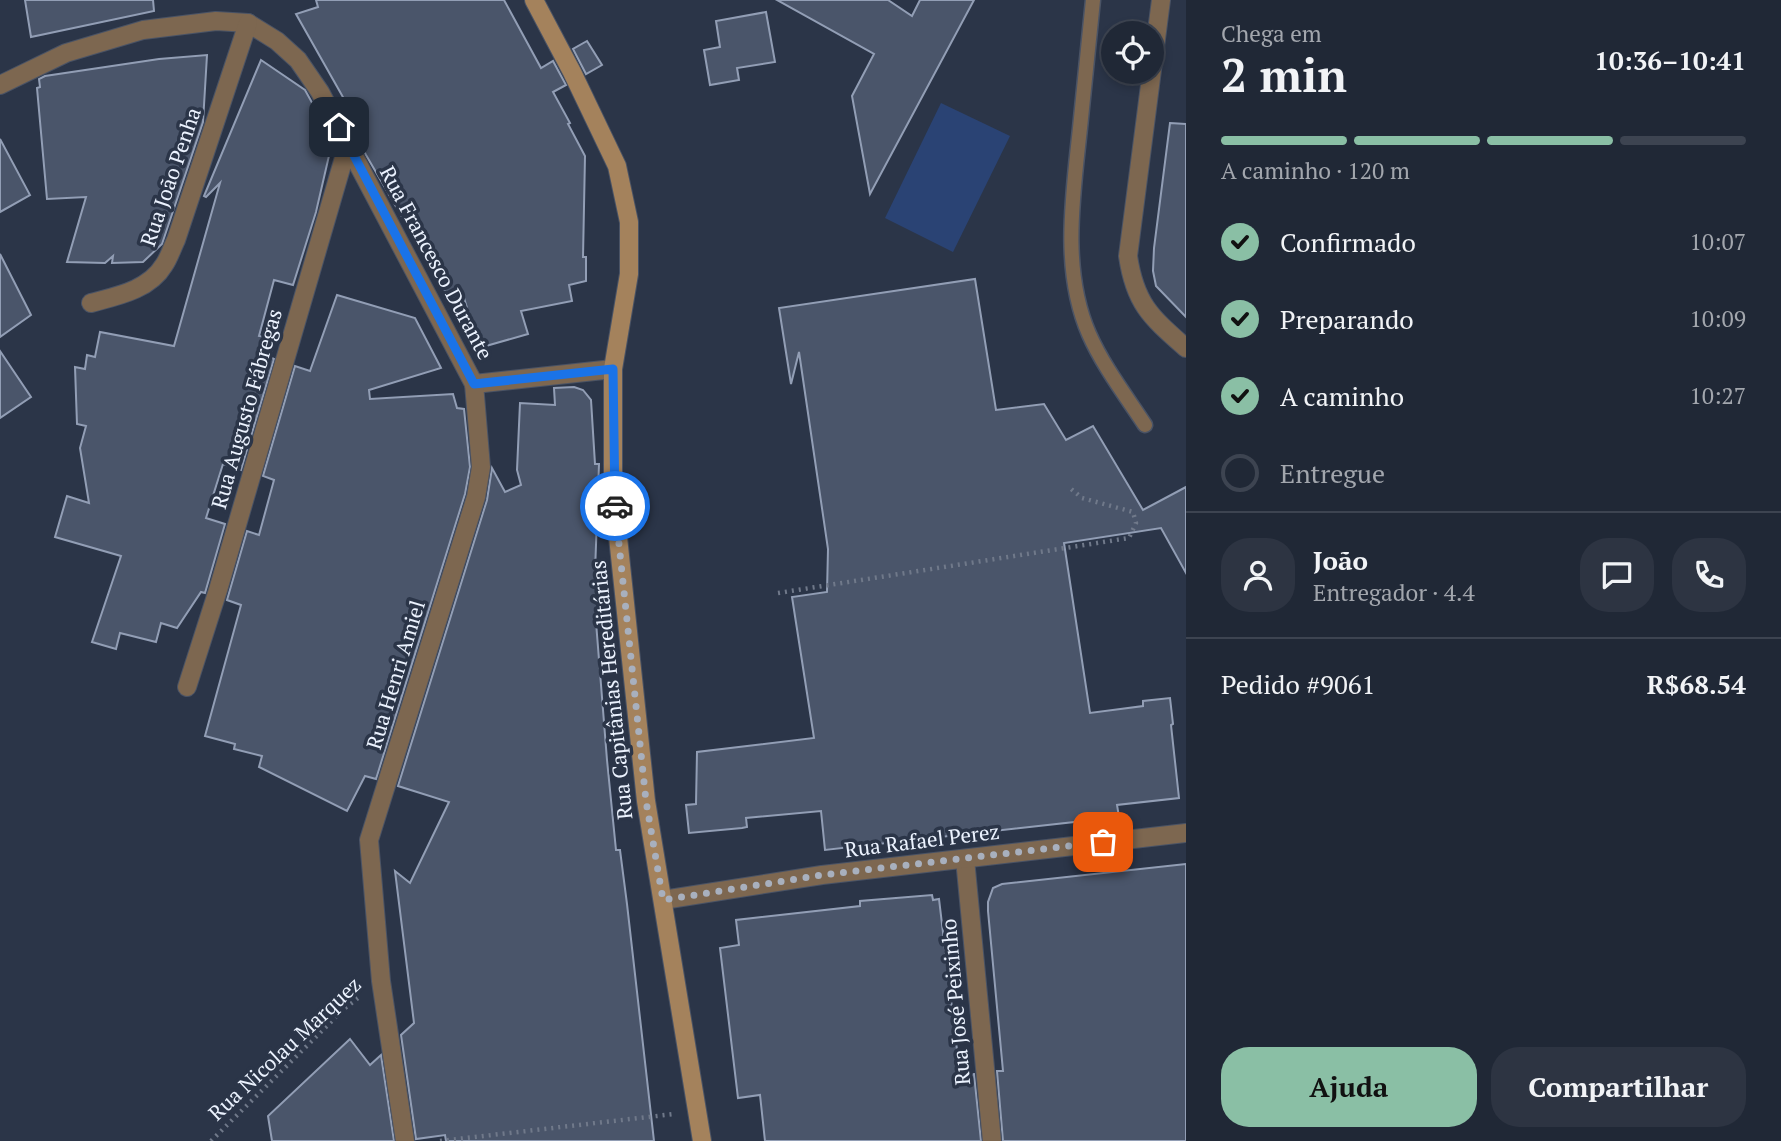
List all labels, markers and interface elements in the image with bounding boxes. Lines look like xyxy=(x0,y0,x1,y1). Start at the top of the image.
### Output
text: Chega em xyxy=(1221,18,1322,49)
map controls xyxy=(1101,21,1164,84)
button: locate xyxy=(1101,21,1164,84)
text: 10:36–10:41 xyxy=(1594,43,1746,77)
text: 2 min xyxy=(1221,44,1347,105)
pin xyxy=(309,97,369,157)
street label: Rua João Penha xyxy=(133,103,207,250)
icon: home xyxy=(320,108,358,146)
text: A caminho · 120 m xyxy=(1221,155,1410,186)
street label: Rua Francesco Durante xyxy=(374,161,500,364)
icon: check xyxy=(1221,223,1259,261)
text: Confirmado xyxy=(1280,225,1416,259)
text: 10:07 xyxy=(1689,226,1746,257)
icon: check xyxy=(1221,300,1259,338)
text: Preparando xyxy=(1280,302,1414,336)
text: 10:09 xyxy=(1689,303,1746,334)
street label: Rua Augusto Fábregas xyxy=(204,306,288,512)
icon: check xyxy=(1221,377,1259,415)
text: A caminho xyxy=(1280,379,1404,413)
text: 10:27 xyxy=(1689,380,1746,411)
text: Entregue xyxy=(1280,456,1385,490)
courier xyxy=(580,471,650,541)
icon: car xyxy=(596,487,634,525)
button: person xyxy=(1221,538,1295,612)
button: chat xyxy=(1580,538,1654,612)
button: phone xyxy=(1672,538,1746,612)
text: João xyxy=(1313,543,1368,577)
street label: Rua Capitânias Hereditárias xyxy=(583,559,639,821)
text: Entregador · 4.4 xyxy=(1313,577,1475,608)
street label: Rua Henri Amiel xyxy=(359,597,431,753)
text: Pedido #9061 xyxy=(1221,667,1375,701)
text: R$68.54 xyxy=(1647,667,1746,701)
pin xyxy=(1073,812,1133,872)
street label: Rua Rafael Perez xyxy=(843,817,1001,863)
icon: bag xyxy=(1084,823,1122,861)
street label: Rua José Peixinho xyxy=(934,918,976,1087)
street label: Rua Nicolau Marquez xyxy=(202,970,367,1126)
button: Ajuda xyxy=(1221,1047,1477,1127)
button: Compartilhar xyxy=(1491,1047,1746,1127)

